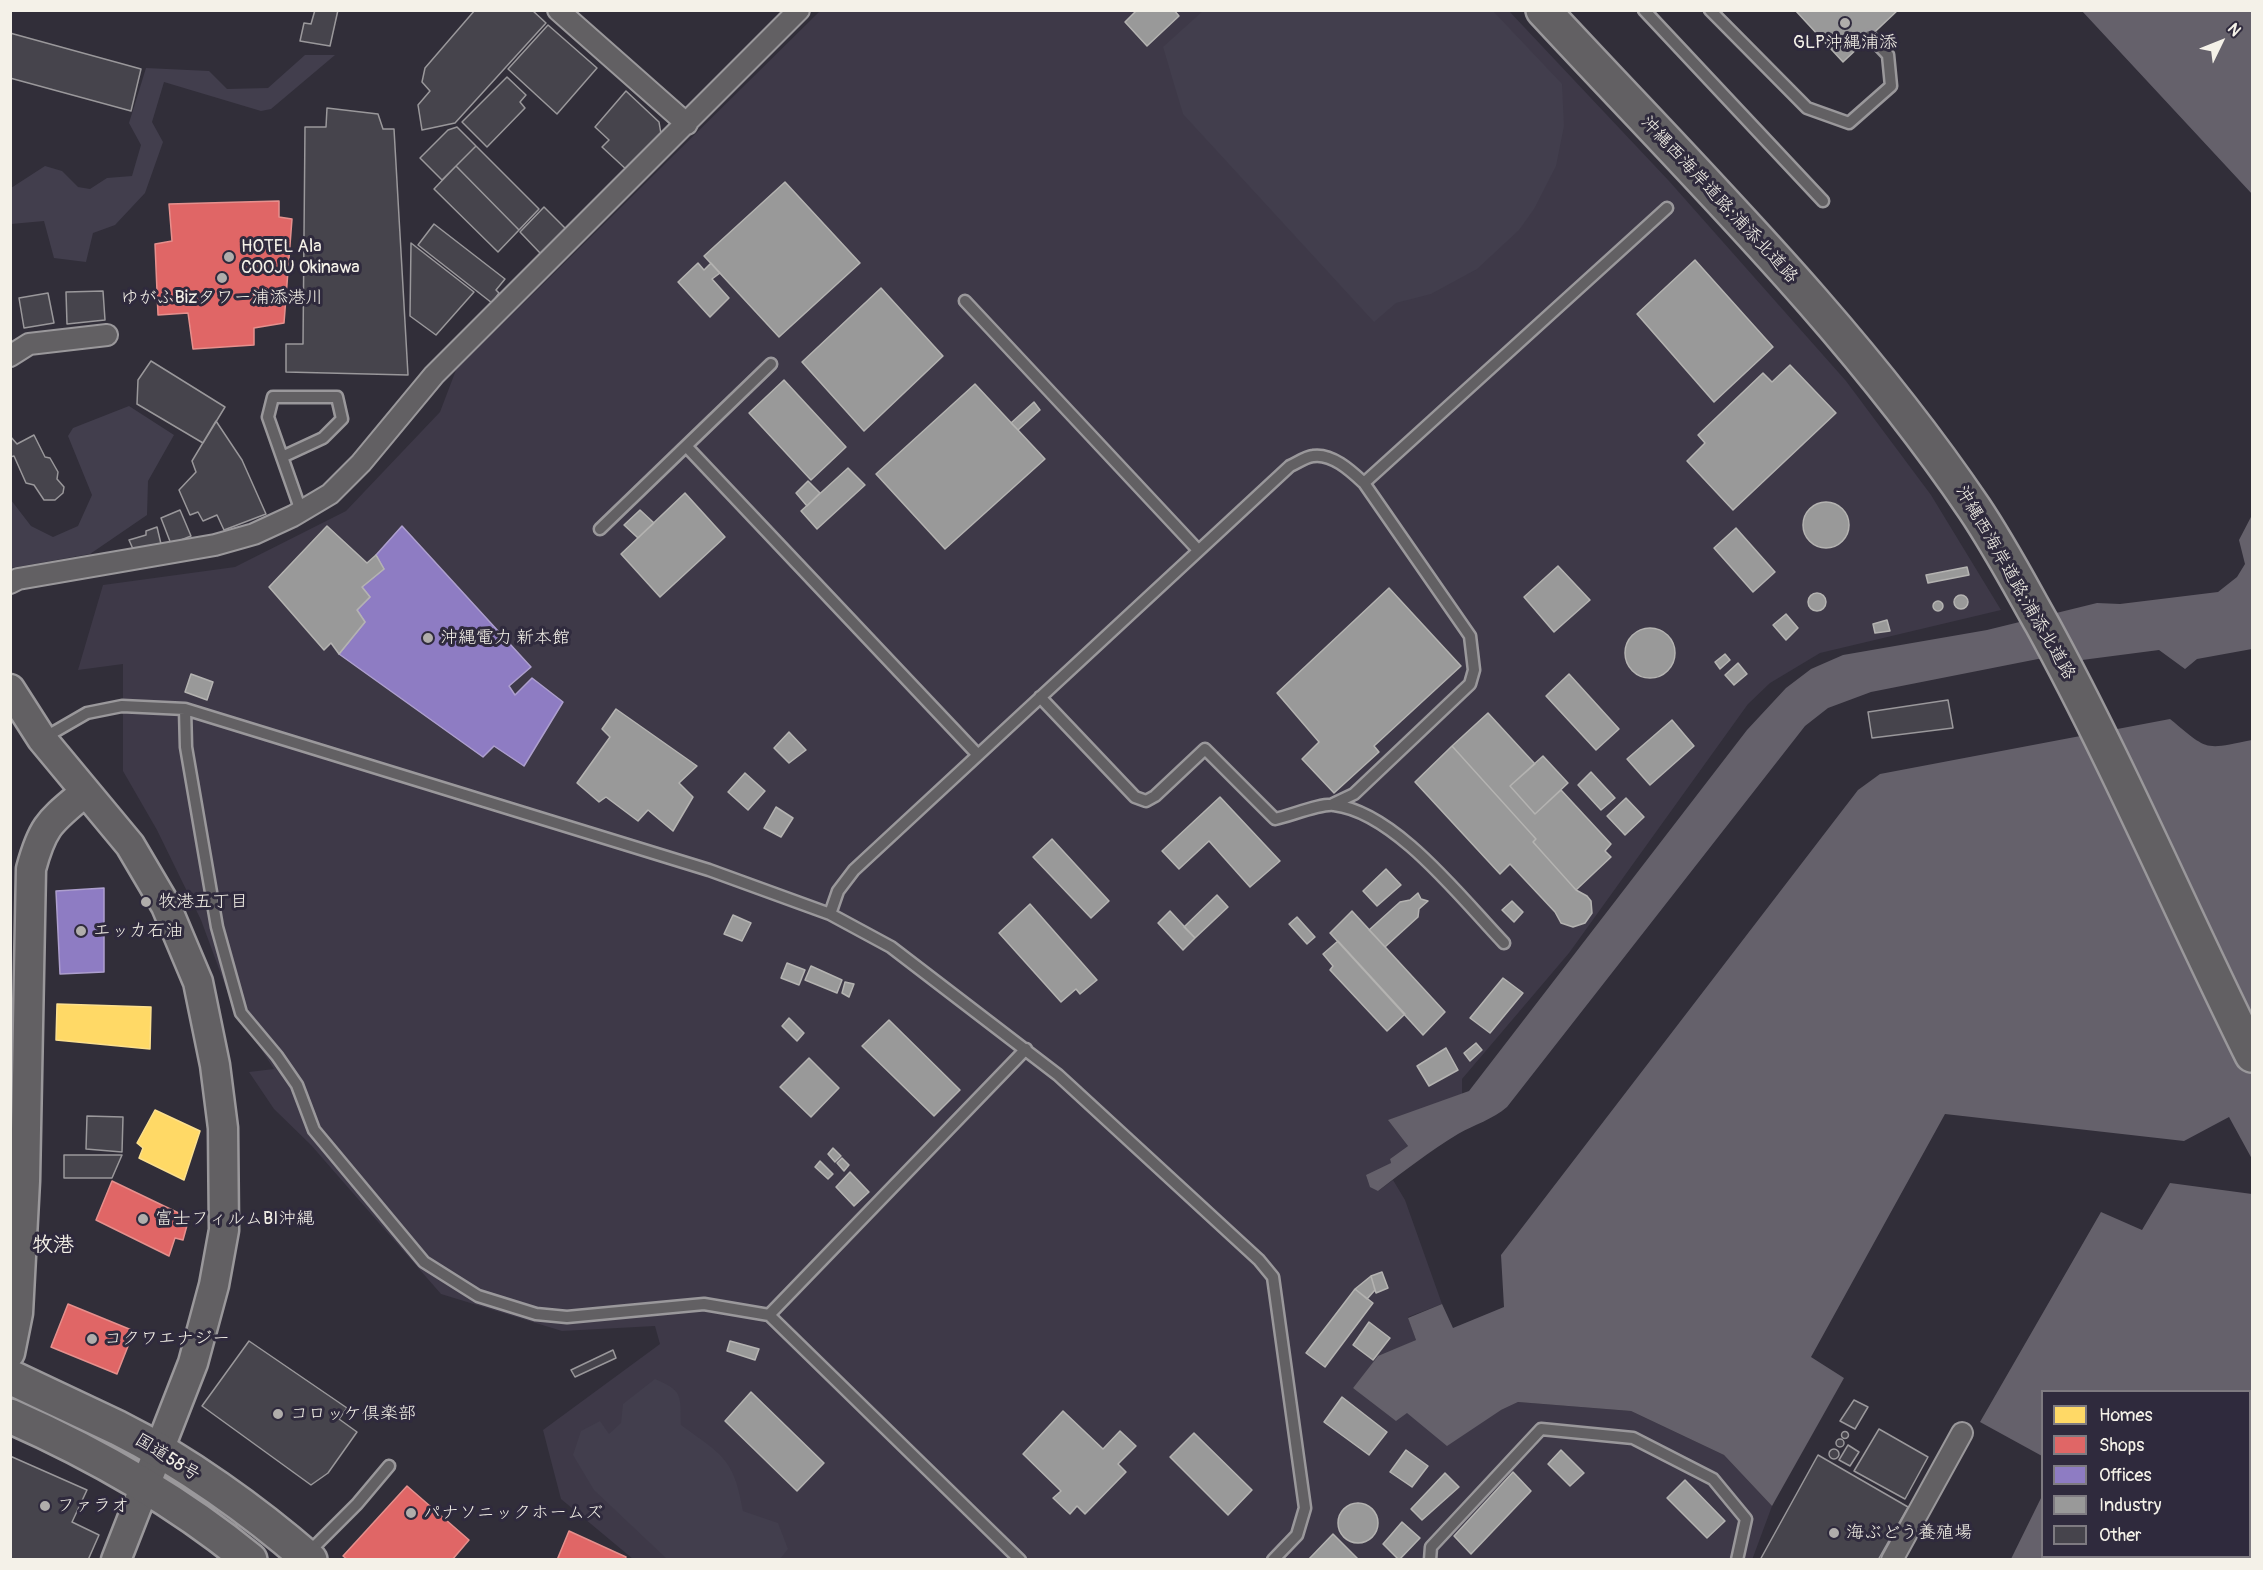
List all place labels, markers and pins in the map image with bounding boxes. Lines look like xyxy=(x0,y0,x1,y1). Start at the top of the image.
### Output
marker: GLP沖縄浦添 xyxy=(1838,16,1852,30)
place label: GLP沖縄浦添 xyxy=(1793,32,1897,54)
place label: HOTEL Ala COOJU Okinawa xyxy=(241,236,360,278)
marker: HOTEL Ala COOJU Okinawa xyxy=(222,250,236,264)
marker: ゆがふBizタワー浦添港川 xyxy=(215,271,229,285)
place label: ゆがふBizタワー浦添港川 xyxy=(121,287,323,309)
place label: 沖縄電力 新本館 xyxy=(440,627,570,649)
marker: 沖縄電力 新本館 xyxy=(421,631,435,645)
place label: 牧港五丁目 xyxy=(158,891,248,913)
marker: 牧港五丁目 xyxy=(139,895,153,909)
place label: エッカ石油 xyxy=(93,920,183,942)
marker: エッカ石油 xyxy=(74,924,88,938)
place label: 富士フィルムBI沖縄 xyxy=(155,1208,314,1230)
marker: 富士フィルムBI沖縄 xyxy=(136,1212,150,1226)
place label: コクワエナジー xyxy=(104,1328,230,1350)
marker: コクワエナジー xyxy=(85,1332,99,1346)
place label: コロッケ倶楽部 xyxy=(290,1403,416,1425)
marker: コロッケ倶楽部 xyxy=(271,1407,285,1421)
place label: ファラオ xyxy=(57,1495,129,1517)
marker: ファラオ xyxy=(38,1499,52,1513)
place label: パナソニックホームズ xyxy=(423,1502,603,1524)
marker: パナソニックホームズ xyxy=(404,1506,418,1520)
place label: 海ぶどう養殖場 xyxy=(1846,1522,1972,1544)
marker: 海ぶどう養殖場 xyxy=(1827,1526,1841,1540)

